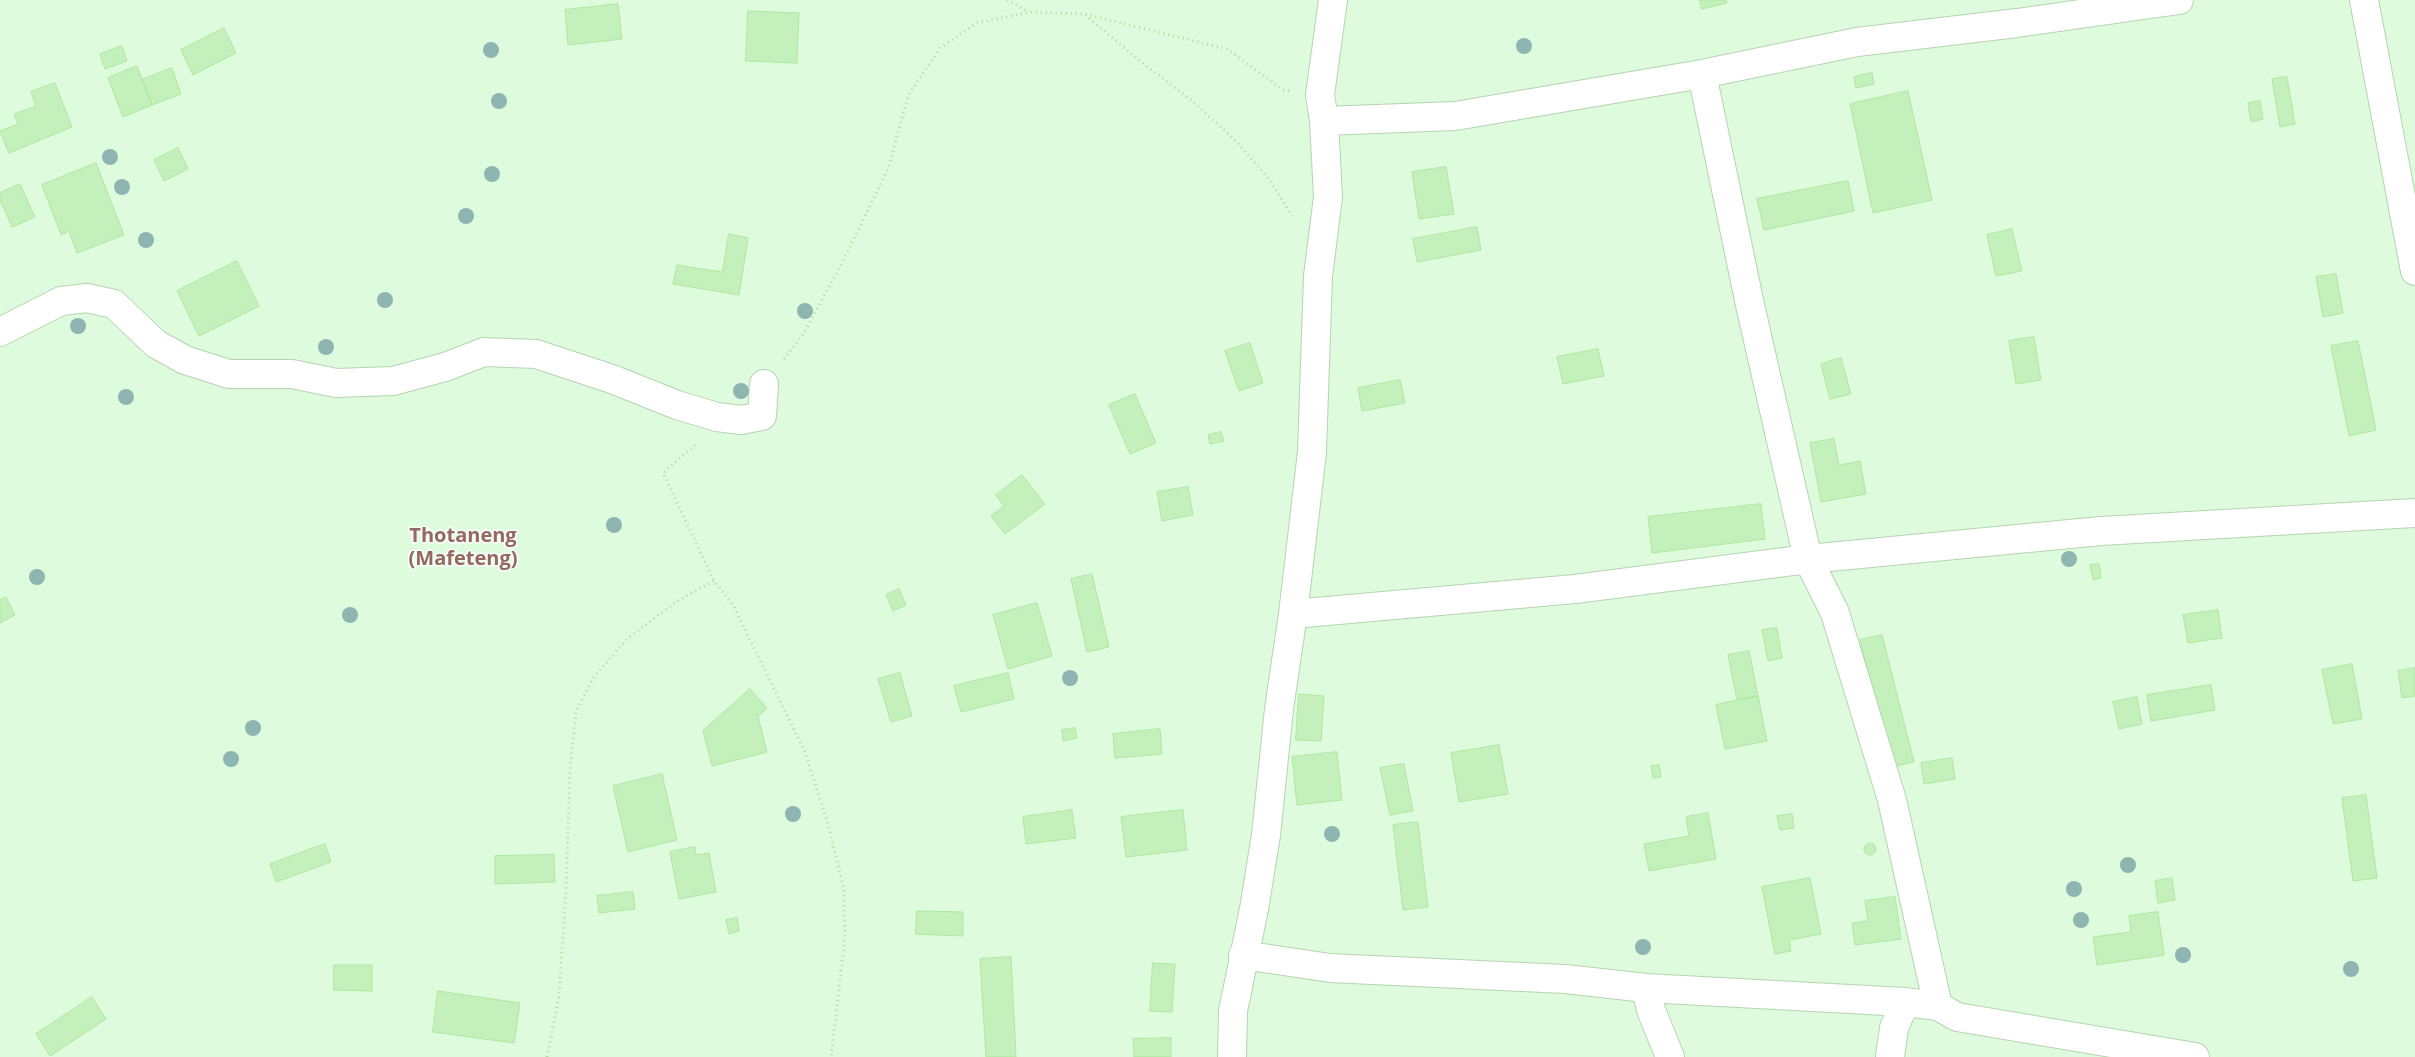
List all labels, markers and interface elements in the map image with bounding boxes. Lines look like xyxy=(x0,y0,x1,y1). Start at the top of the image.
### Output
district label: Thotaneng (Mafeteng) xyxy=(409,524,517,571)

